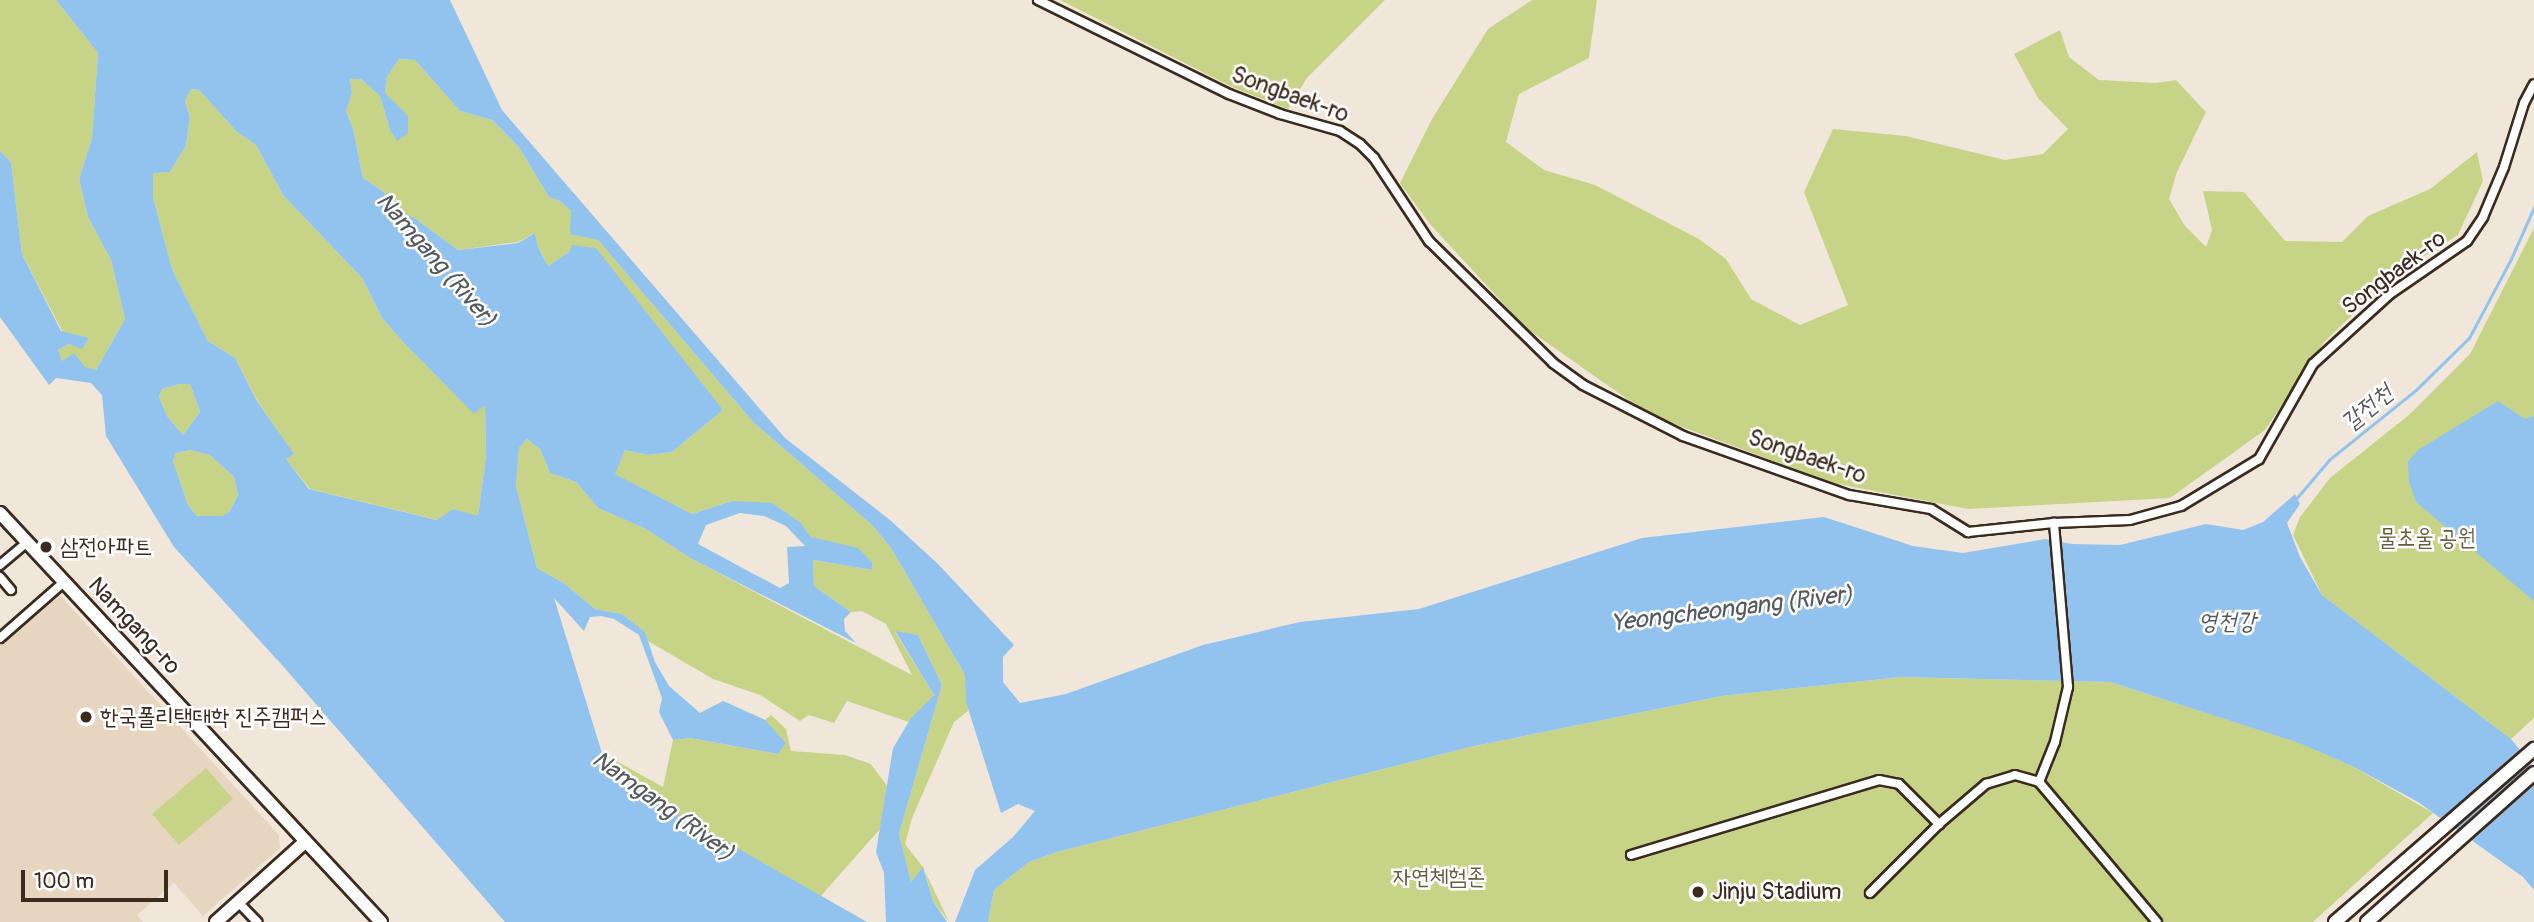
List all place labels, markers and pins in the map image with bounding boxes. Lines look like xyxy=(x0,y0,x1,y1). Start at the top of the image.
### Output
place label: 삼전아파트 xyxy=(60,533,153,561)
marker: 삼전아파트 xyxy=(38,539,54,555)
place label: 한국폴리택대학 진주캠퍼스 xyxy=(100,703,327,731)
marker: 한국폴리택대학 진주캠퍼스 xyxy=(78,709,94,725)
place label: Jinju Stadium xyxy=(1712,878,1841,906)
marker: Jinju Stadium xyxy=(1690,884,1706,900)

